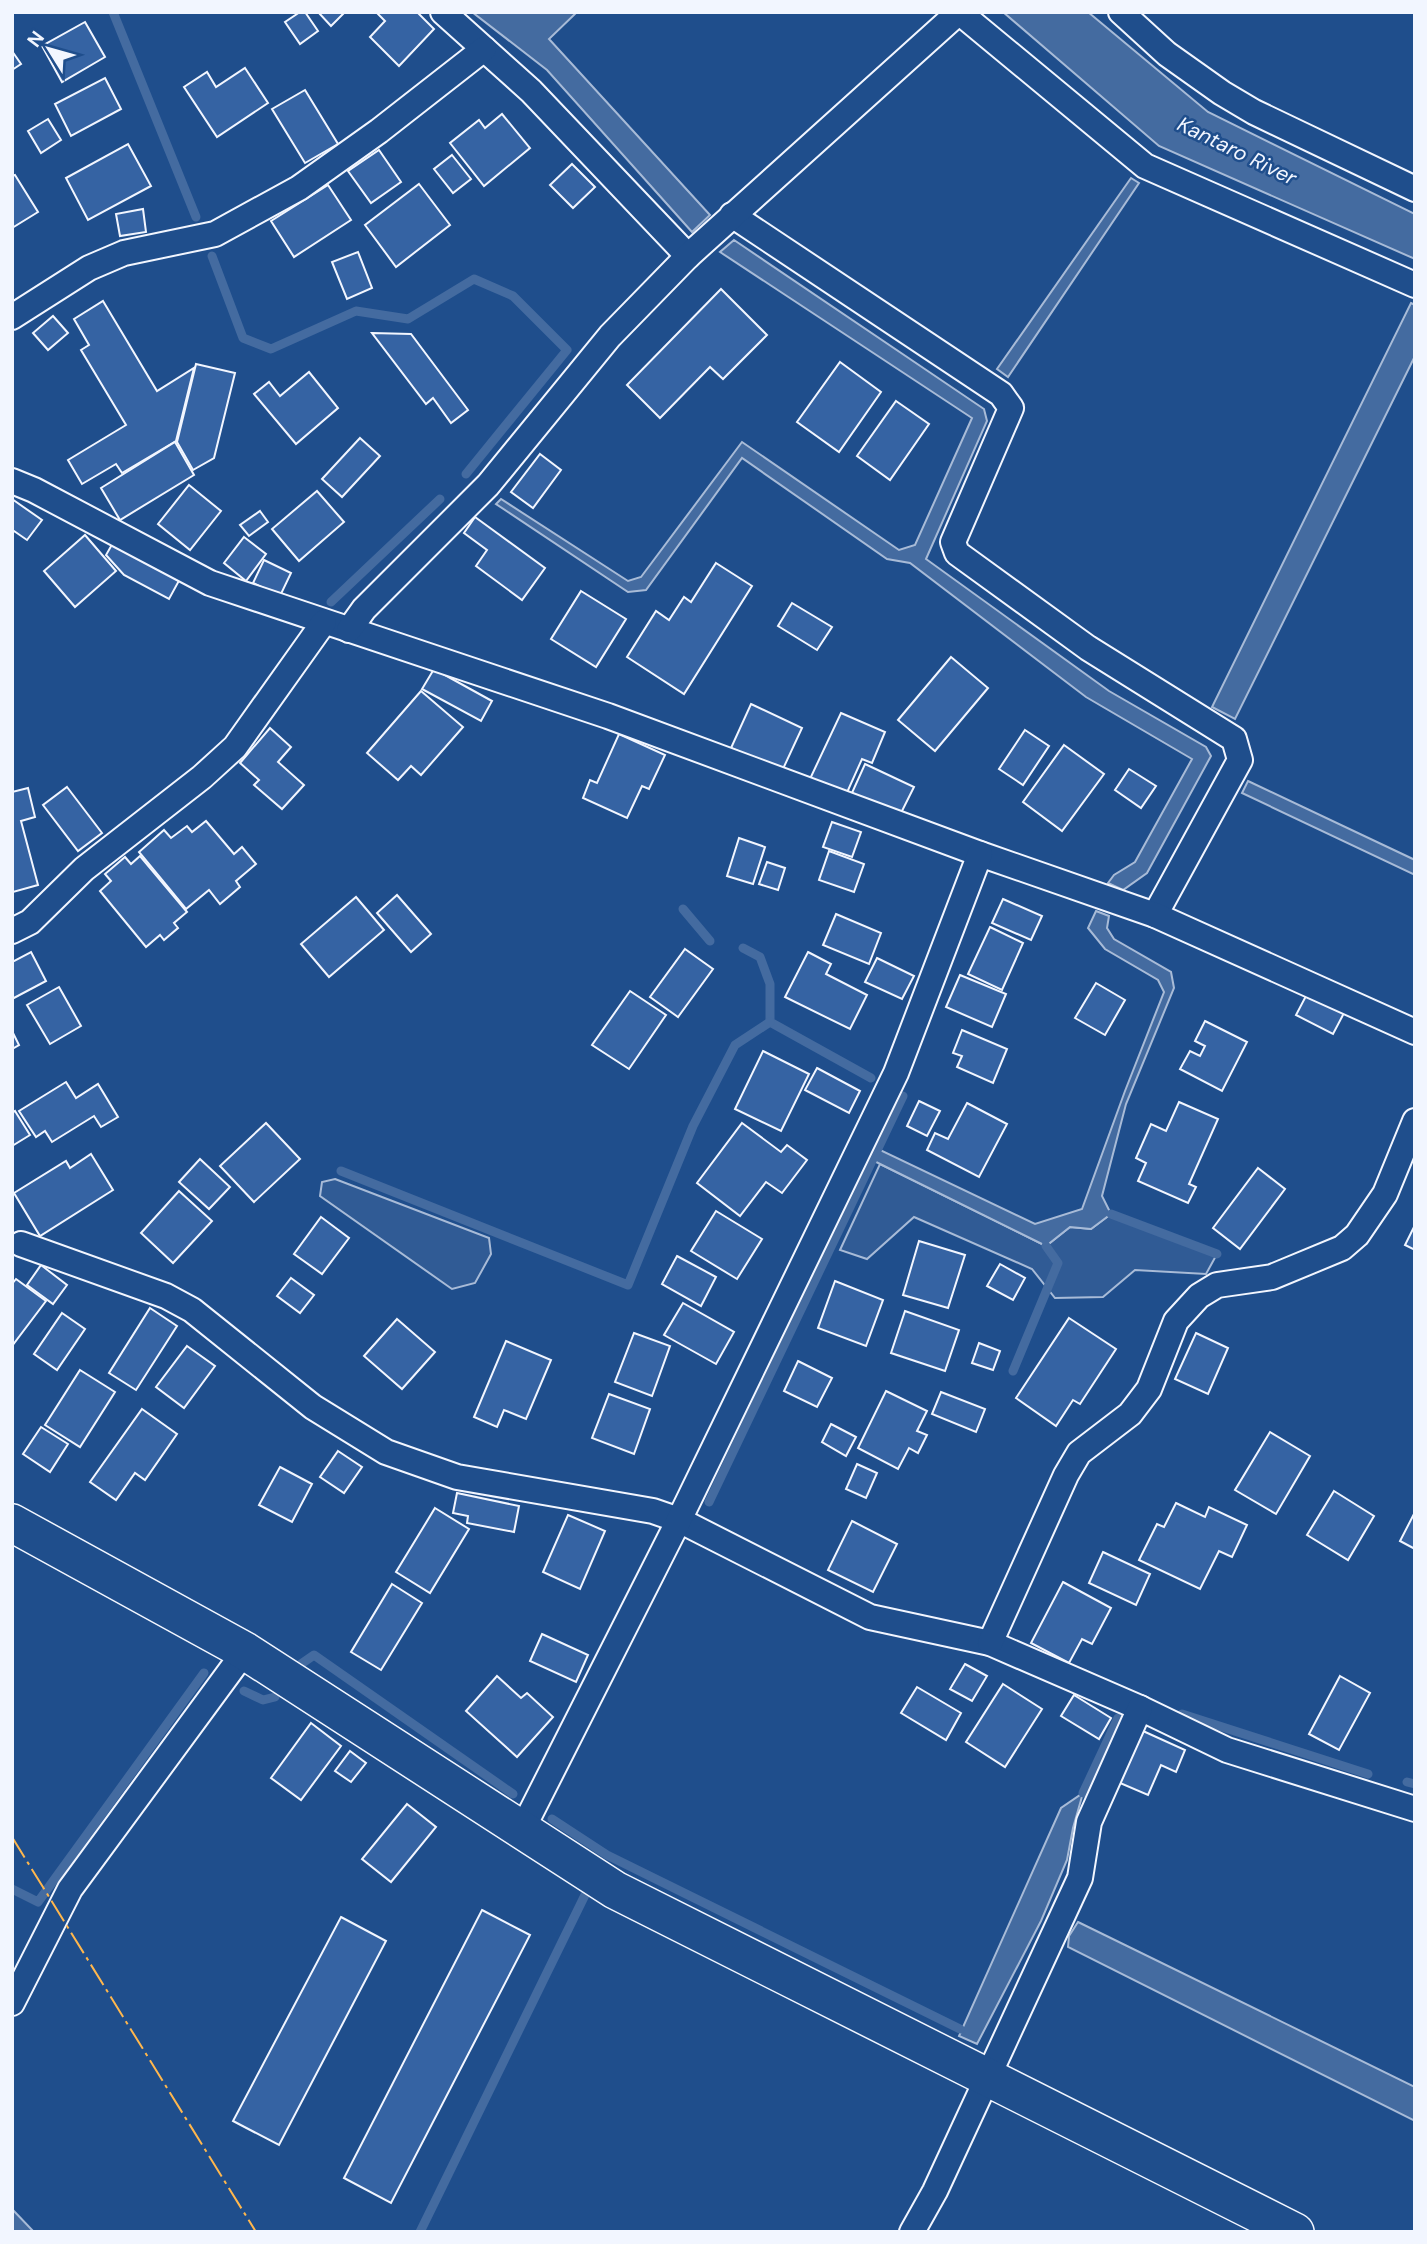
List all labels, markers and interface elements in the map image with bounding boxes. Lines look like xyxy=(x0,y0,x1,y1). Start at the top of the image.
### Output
north arrow xyxy=(14,14,84,84)
text: N xyxy=(22,26,50,52)
water label: Kantaro River xyxy=(1173,110,1302,192)

